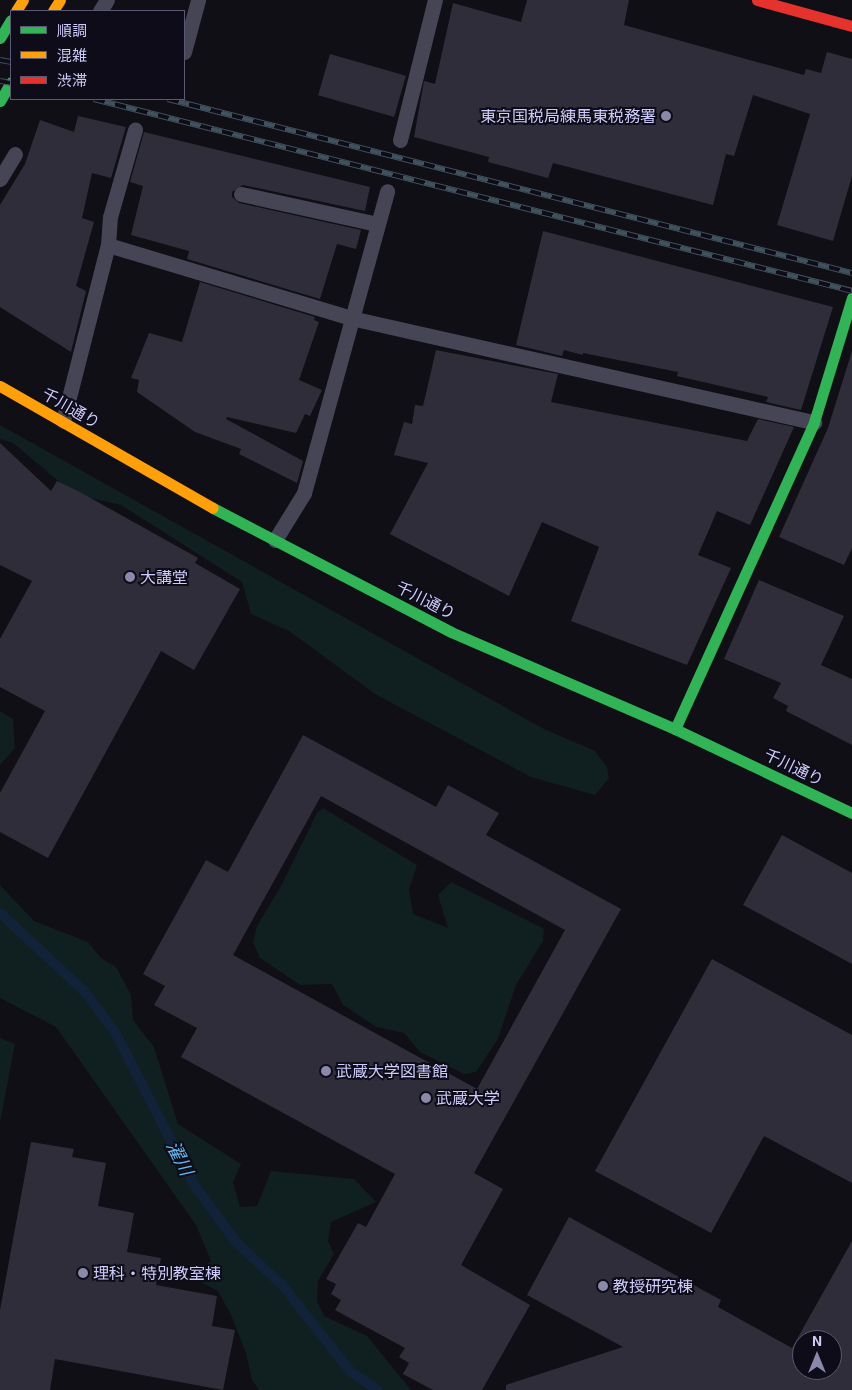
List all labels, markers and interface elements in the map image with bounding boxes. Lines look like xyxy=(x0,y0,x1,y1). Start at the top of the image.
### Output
legend xyxy=(10,10,185,100)
text: 順調 xyxy=(57,21,87,39)
text: 混雑 xyxy=(57,46,87,64)
text: 渋滞 xyxy=(57,71,87,89)
place label: 東京国税局練馬東税務署 xyxy=(480,106,656,126)
marker: 東京国税局練馬東税務署 xyxy=(660,110,672,122)
street label: 千川通り xyxy=(38,384,104,432)
place label: 大講堂 xyxy=(140,567,188,587)
marker: 大講堂 xyxy=(124,571,136,583)
street label: 千川通り xyxy=(393,577,459,623)
street label: 千川通り xyxy=(761,744,827,790)
place label: 武蔵大学図書館 xyxy=(336,1061,448,1081)
marker: 武蔵大学図書館 xyxy=(320,1065,332,1077)
place label: 武蔵大学 xyxy=(436,1088,500,1108)
marker: 武蔵大学 xyxy=(420,1092,432,1104)
water label: 濯川 xyxy=(162,1137,198,1179)
place label: 理科・特別教室棟 xyxy=(93,1263,221,1283)
marker: 理科・特別教室棟 xyxy=(77,1267,89,1279)
place label: 教授研究棟 xyxy=(613,1276,693,1296)
marker: 教授研究棟 xyxy=(597,1280,609,1292)
north arrow xyxy=(792,1330,842,1380)
text: N xyxy=(812,1332,822,1349)

